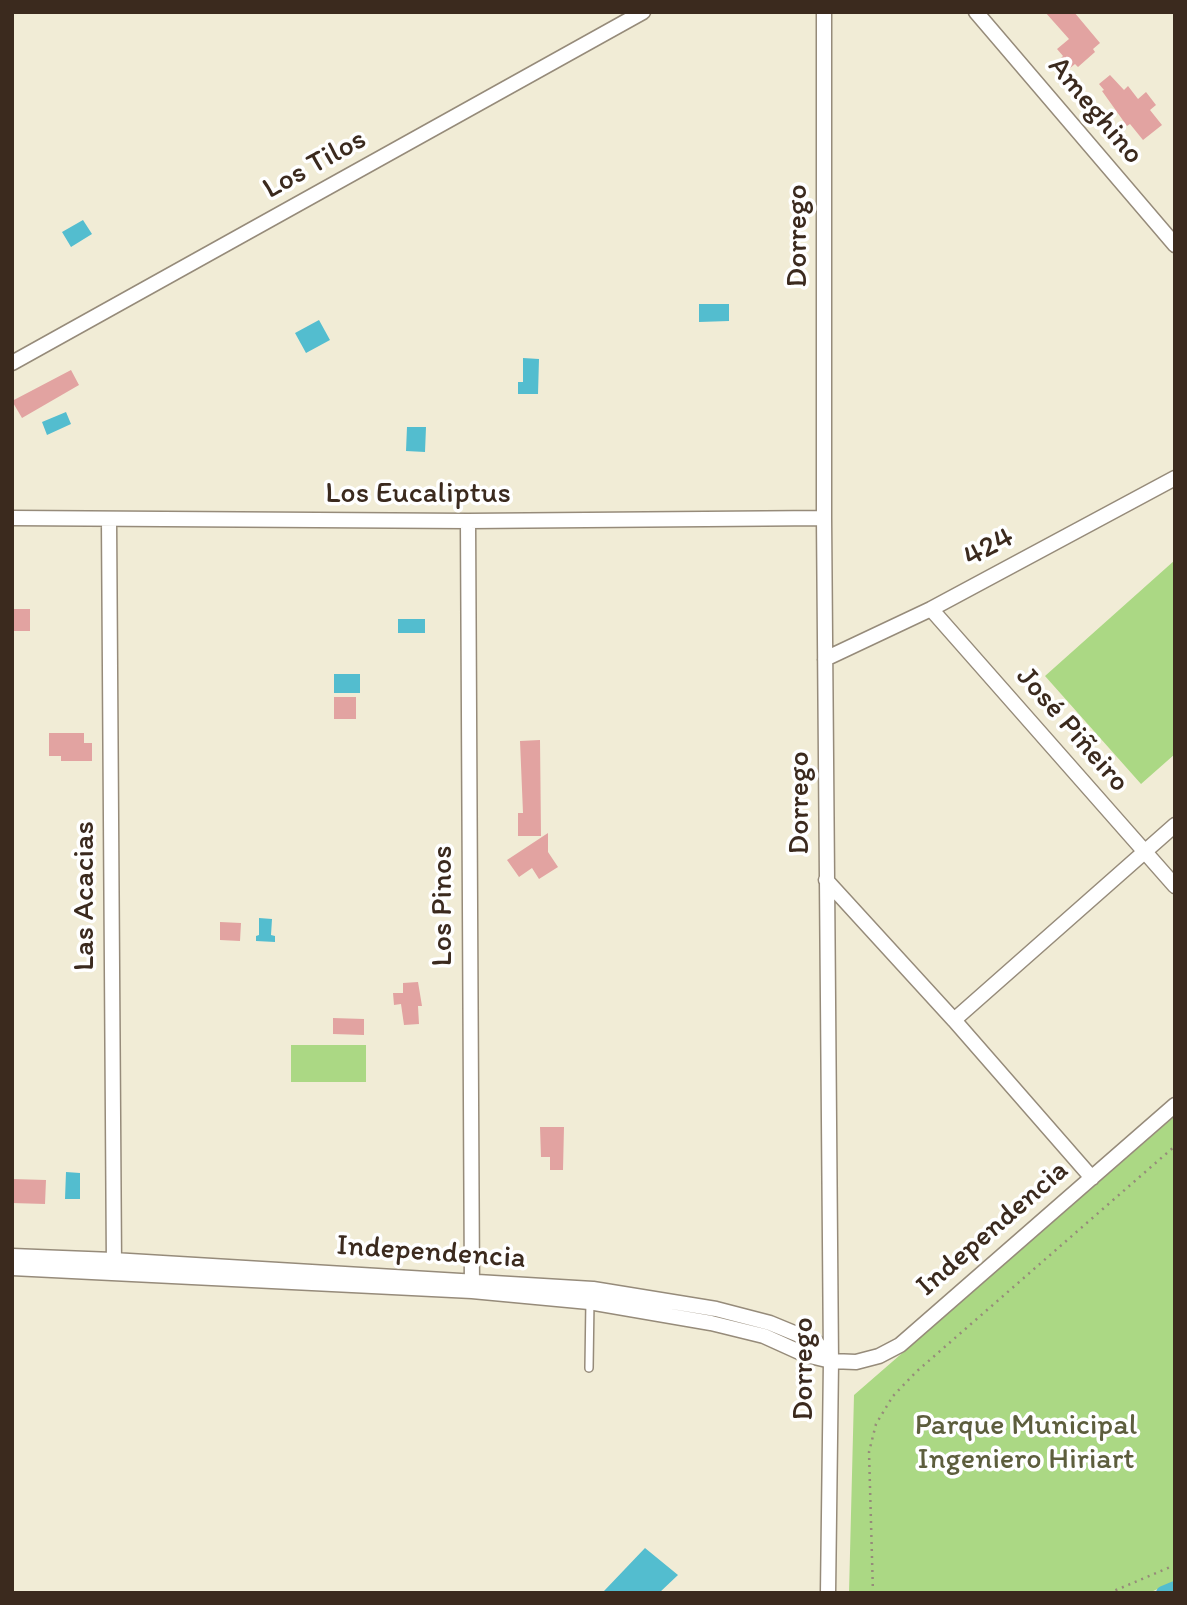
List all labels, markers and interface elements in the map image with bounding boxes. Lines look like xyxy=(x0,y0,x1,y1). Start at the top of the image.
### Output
street label: Ameghino xyxy=(1039,50,1151,172)
street label: Los Tilos xyxy=(257,122,373,208)
street label: Dorrego xyxy=(780,184,816,288)
street label: Los Eucaliptus xyxy=(325,476,511,512)
street label: 424 xyxy=(958,520,1020,576)
street label: José Piñeiro xyxy=(1008,660,1136,800)
street label: Dorrego xyxy=(782,751,818,855)
street label: Las Acacias xyxy=(67,821,103,971)
street label: Los Pinos xyxy=(425,846,461,966)
street label: Independencia xyxy=(910,1153,1076,1305)
street label: Independencia xyxy=(335,1228,527,1278)
street label: Dorrego xyxy=(786,1317,822,1421)
park label: Parque Municipal Ingeniero Hiriart xyxy=(915,1408,1137,1478)

